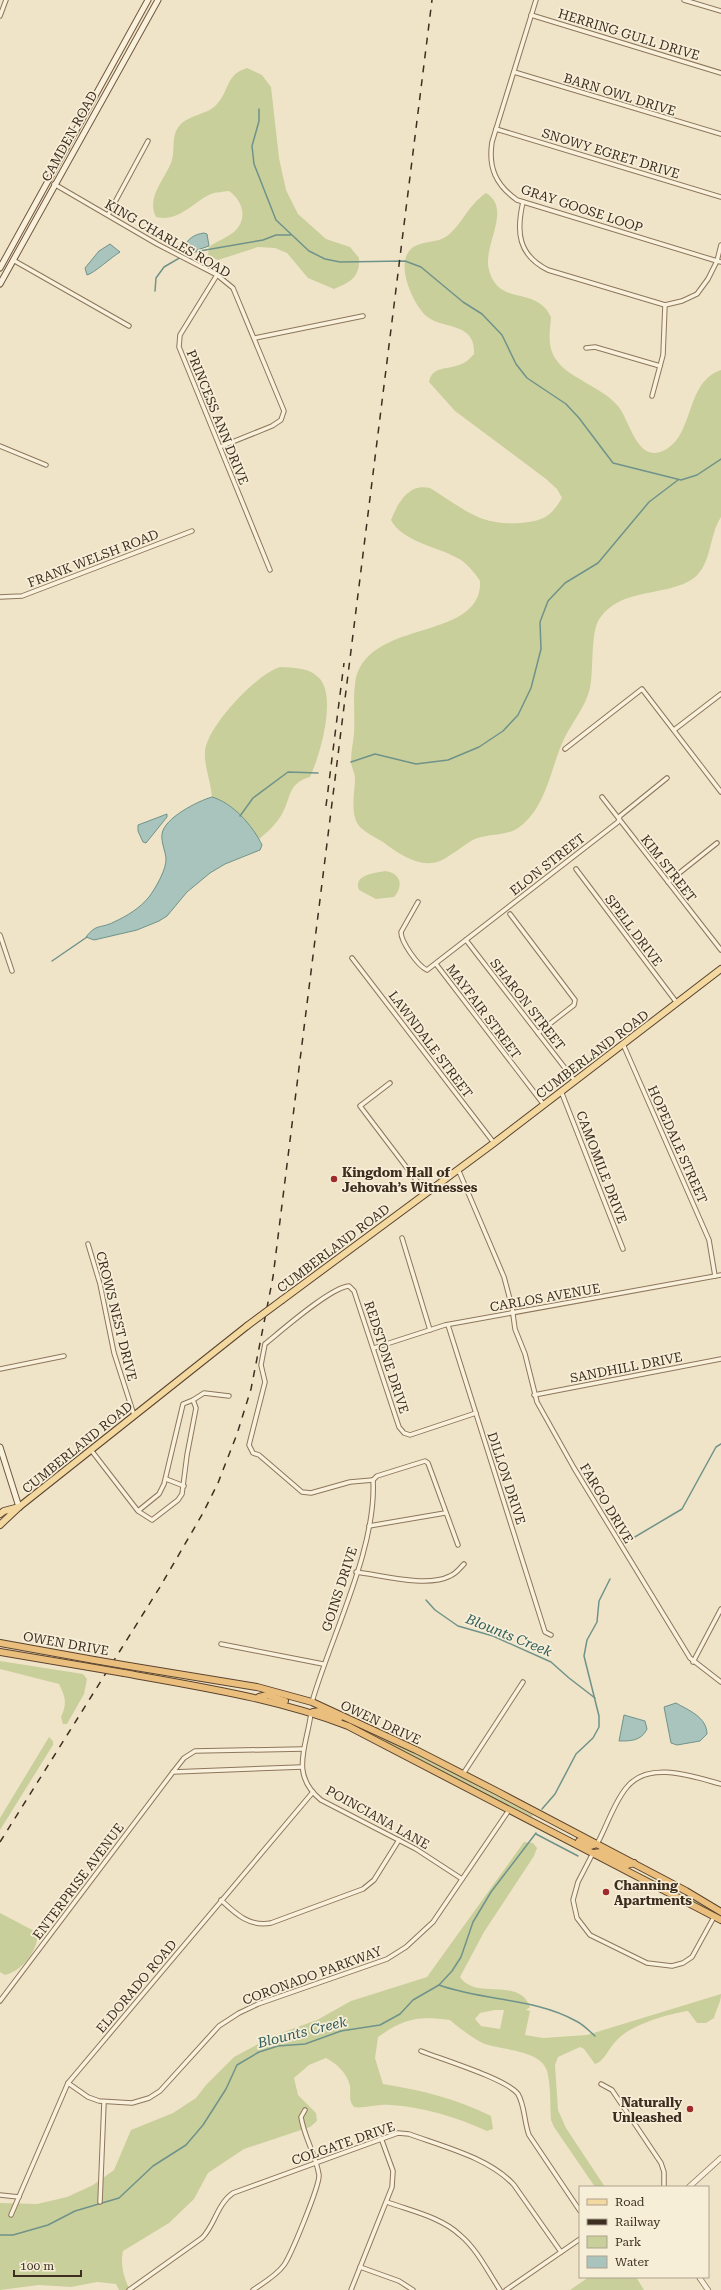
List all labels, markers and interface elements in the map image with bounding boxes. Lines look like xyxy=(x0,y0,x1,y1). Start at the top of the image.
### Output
street label: HERRING GULL DRIVE xyxy=(556,6,701,63)
street label: BARN OWL DRIVE xyxy=(562,70,678,119)
street label: CAMDEN ROAD xyxy=(38,88,100,184)
street label: SNOWY EGRET DRIVE xyxy=(540,125,681,182)
street label: GRAY GOOSE LOOP xyxy=(519,182,645,235)
street label: KING CHARLES ROAD xyxy=(102,196,233,281)
street label: PRINCESS ANN DRIVE xyxy=(184,348,251,487)
street label: FRANK WELSH ROAD xyxy=(26,527,161,590)
street label: ELON STREET xyxy=(507,830,588,898)
street label: KIM STREET xyxy=(638,832,700,905)
street label: SPELL DRIVE xyxy=(602,892,665,969)
street label: SHARON STREET xyxy=(487,956,568,1053)
street label: MAYFAIR STREET xyxy=(443,961,524,1062)
street label: LAWNDALE STREET xyxy=(386,988,476,1101)
street label: CUMBERLAND ROAD xyxy=(533,1007,652,1102)
street label: HOPEDALE STREET xyxy=(645,1083,710,1206)
street label: CAMOMILE DRIVE xyxy=(573,1109,630,1226)
place label: Kingdom Hall of Jehovah’s Witnesses xyxy=(342,1165,478,1195)
marker: Kingdom Hall of Jehovah’s Witnesses xyxy=(329,1174,339,1184)
street label: CUMBERLAND ROAD xyxy=(274,1201,393,1296)
street label: CROWS NEST DRIVE xyxy=(93,1250,140,1383)
street label: CARLOS AVENUE xyxy=(489,1280,602,1315)
street label: REDSTONE DRIVE xyxy=(361,1299,412,1415)
street label: SANDHILL DRIVE xyxy=(569,1349,683,1386)
street label: CUMBERLAND ROAD xyxy=(19,1398,135,1496)
street label: DILLON DRIVE xyxy=(484,1430,529,1526)
street label: FARGO DRIVE xyxy=(577,1461,636,1546)
street label: GOINS DRIVE xyxy=(319,1545,360,1634)
water label: Blounts Creek xyxy=(463,1610,555,1660)
street label: OWEN DRIVE xyxy=(22,1629,110,1658)
street label: OWEN DRIVE xyxy=(338,1697,423,1748)
street label: POINCIANA LANE xyxy=(323,1783,432,1852)
street label: ENTERPRISE AVENUE xyxy=(30,1820,127,1942)
place label: Channing Apartments xyxy=(614,1878,692,1908)
marker: Channing Apartments xyxy=(601,1887,611,1897)
street label: ELDORADO ROAD xyxy=(93,1937,180,2036)
street label: CORONADO PARKWAY xyxy=(240,1943,384,2008)
water label: Blounts Creek xyxy=(255,2013,349,2051)
place label: Naturally Unleashed xyxy=(612,2095,682,2125)
marker: Naturally Unleashed xyxy=(685,2104,695,2114)
street label: COLGATE DRIVE xyxy=(290,2119,397,2168)
legend xyxy=(579,2186,709,2278)
text: Road xyxy=(615,2195,645,2209)
text: Railway xyxy=(615,2215,661,2229)
text: Park xyxy=(615,2235,642,2249)
scale bar xyxy=(14,2252,81,2278)
text: Water xyxy=(615,2255,649,2269)
text: 100 m xyxy=(20,2259,54,2273)

